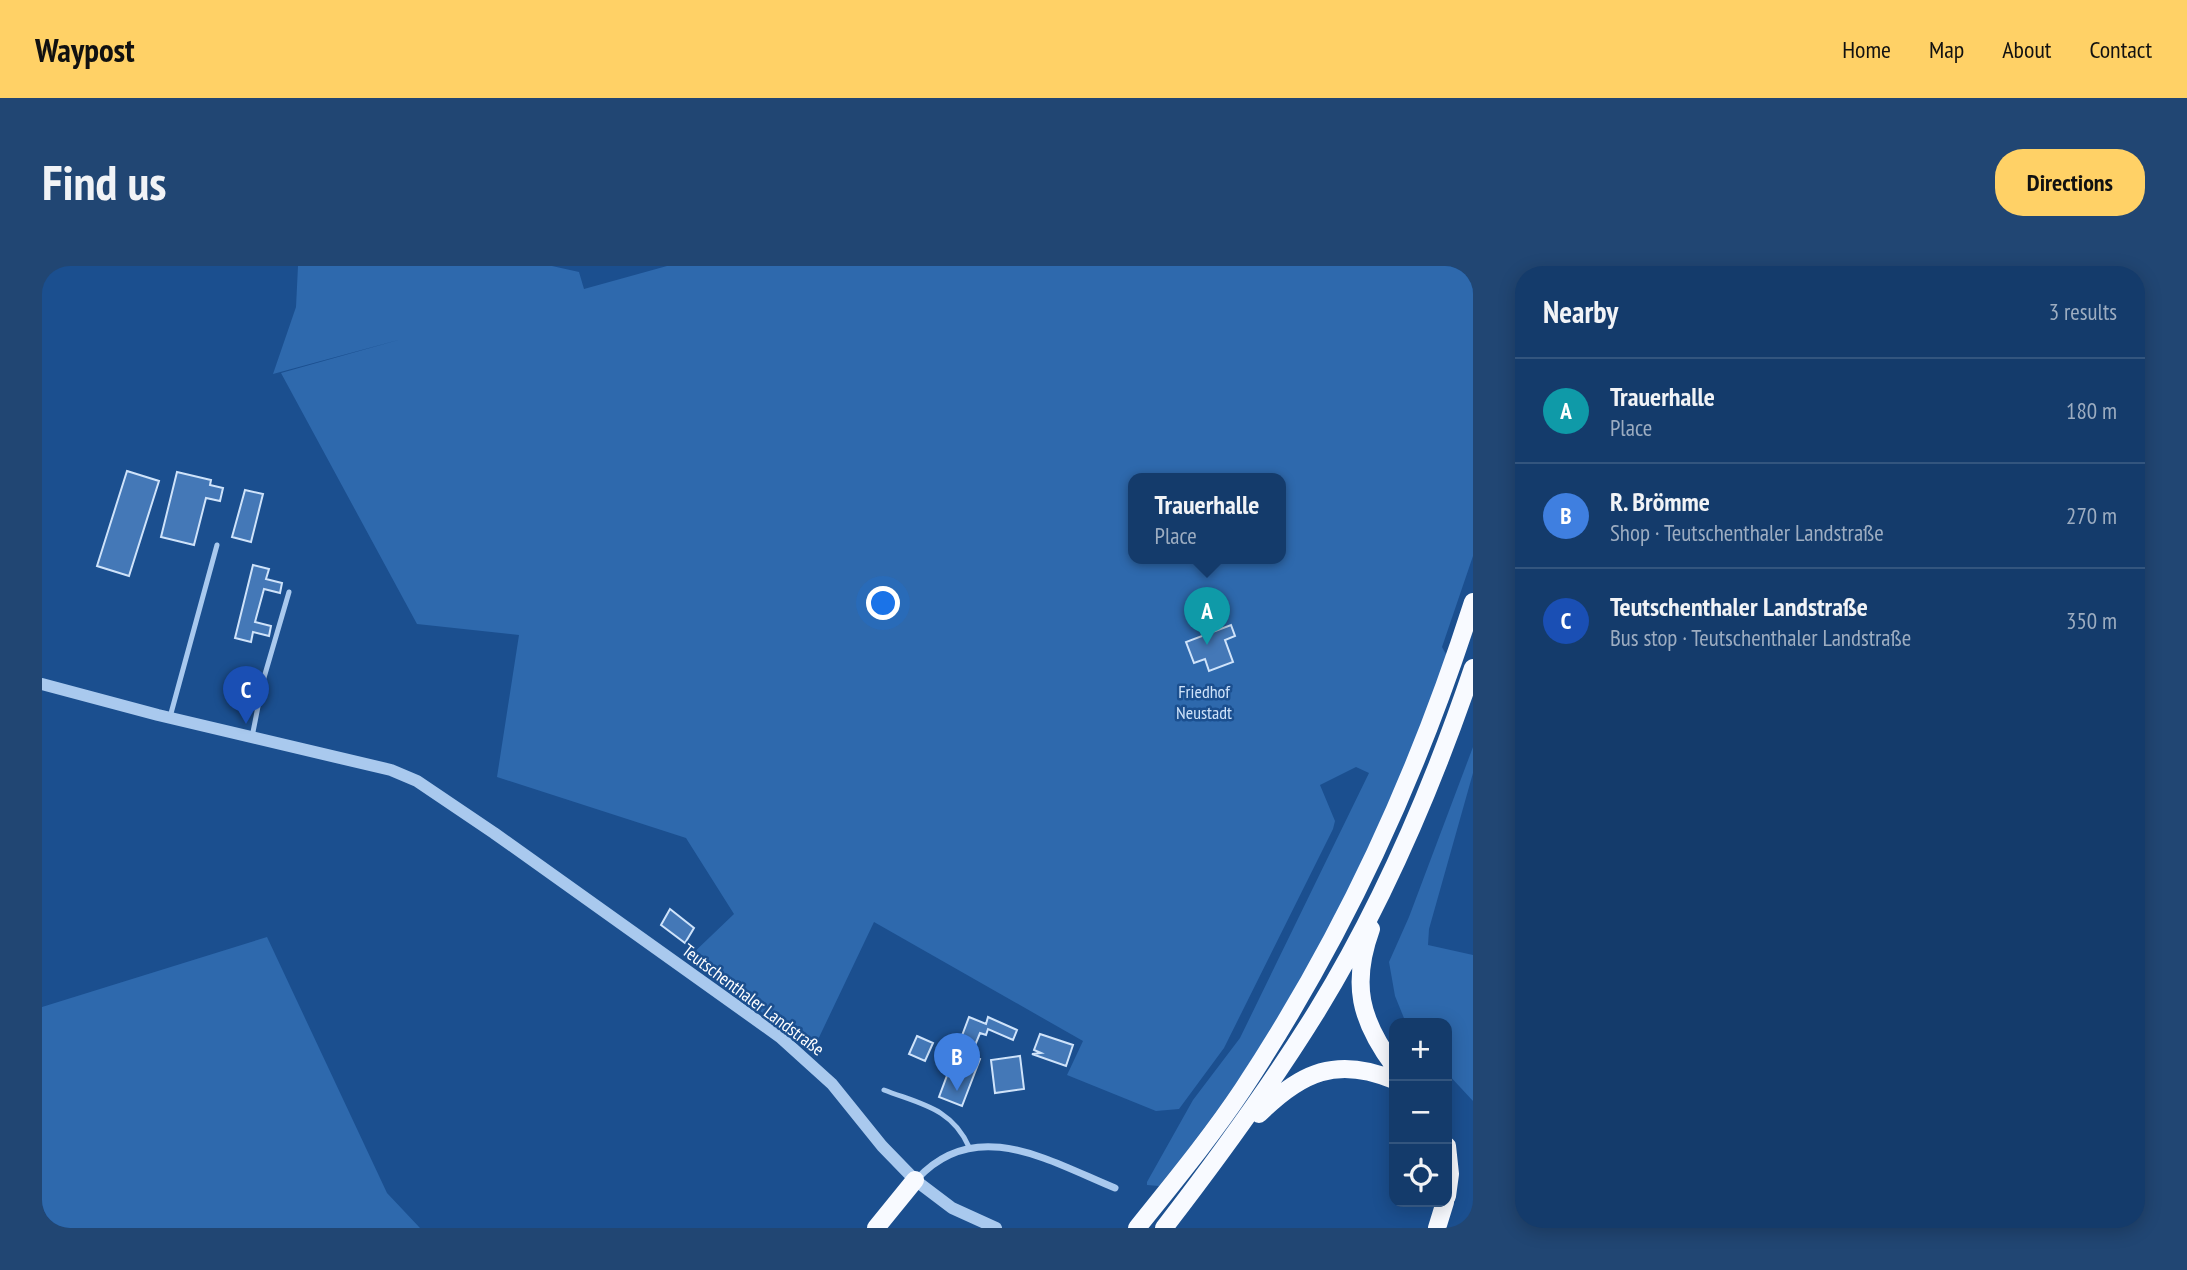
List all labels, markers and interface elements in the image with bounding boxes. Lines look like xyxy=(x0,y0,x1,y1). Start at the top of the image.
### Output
text: Waypost xyxy=(35,28,135,71)
text: Home xyxy=(1842,34,1891,65)
text: Map xyxy=(1929,34,1964,65)
text: About xyxy=(2002,34,2051,65)
text: Contact xyxy=(2089,34,2152,65)
button: Directions xyxy=(1995,149,2145,216)
text: Find us xyxy=(42,150,166,214)
text: Nearby xyxy=(1543,292,1618,331)
text: 3 results xyxy=(2049,297,2117,326)
text: Trauerhalle xyxy=(1610,380,1715,413)
text: A xyxy=(1560,396,1572,425)
text: 180 m xyxy=(2066,396,2117,425)
text: Place xyxy=(1610,413,1652,442)
popup xyxy=(1128,473,1286,564)
text: R. Brömme xyxy=(1610,485,1710,518)
text: Trauerhalle xyxy=(1155,488,1259,521)
text: B xyxy=(1560,501,1572,530)
text: 270 m xyxy=(2066,501,2117,530)
text: Shop · Teutschenthaler Landstraße xyxy=(1610,518,1884,547)
text: Place xyxy=(1155,521,1197,550)
your location xyxy=(866,586,900,620)
pin: A xyxy=(1184,587,1230,645)
text: Teutschenthaler Landstraße xyxy=(1610,590,1868,623)
text: C xyxy=(1561,606,1571,635)
text: 350 m xyxy=(2066,606,2117,635)
text: Bus stop · Teutschenthaler Landstraße xyxy=(1610,623,1911,652)
pin: C xyxy=(223,666,269,724)
park label: Friedhof Neustadt xyxy=(1176,680,1232,724)
street label: Teutschenthaler Landstraße xyxy=(678,939,829,1061)
map controls xyxy=(1389,1018,1452,1207)
button: + xyxy=(1389,1018,1452,1081)
pin: B xyxy=(934,1033,980,1091)
button: − xyxy=(1389,1081,1452,1144)
button: locate xyxy=(1389,1144,1452,1207)

